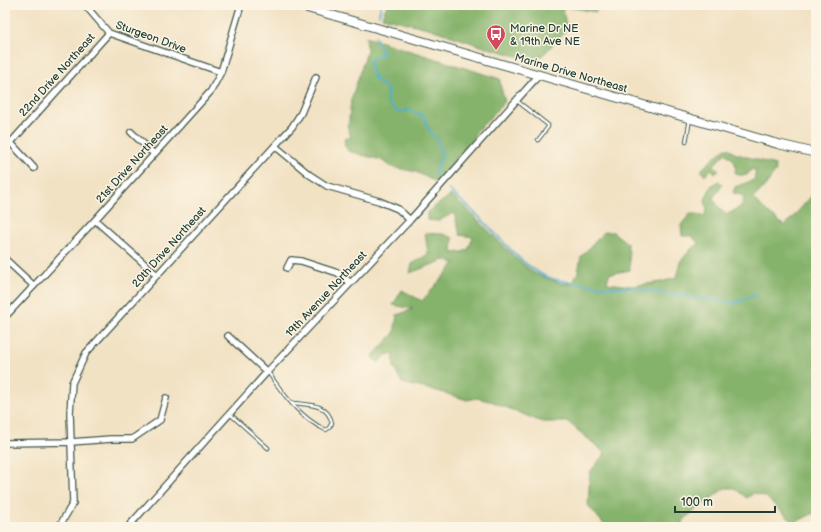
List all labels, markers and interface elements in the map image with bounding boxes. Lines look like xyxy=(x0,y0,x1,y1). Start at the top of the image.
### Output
street label: Sturgeon Drive xyxy=(114,18,188,56)
place label: Marine Dr NE & 19th Ave NE xyxy=(510,22,580,48)
bus stop icon: Marine Dr NE & 19th Ave NE xyxy=(485,23,507,51)
street label: 22nd Drive Northeast xyxy=(16,30,98,119)
street label: Marine Drive Northeast xyxy=(513,51,629,95)
street label: 21st Drive Northeast xyxy=(93,122,171,206)
street label: 20th Drive Northeast xyxy=(129,204,209,290)
street label: 19th Avenue Northeast xyxy=(283,248,370,340)
scale bar xyxy=(675,488,775,514)
text: 100 m xyxy=(681,495,713,510)

